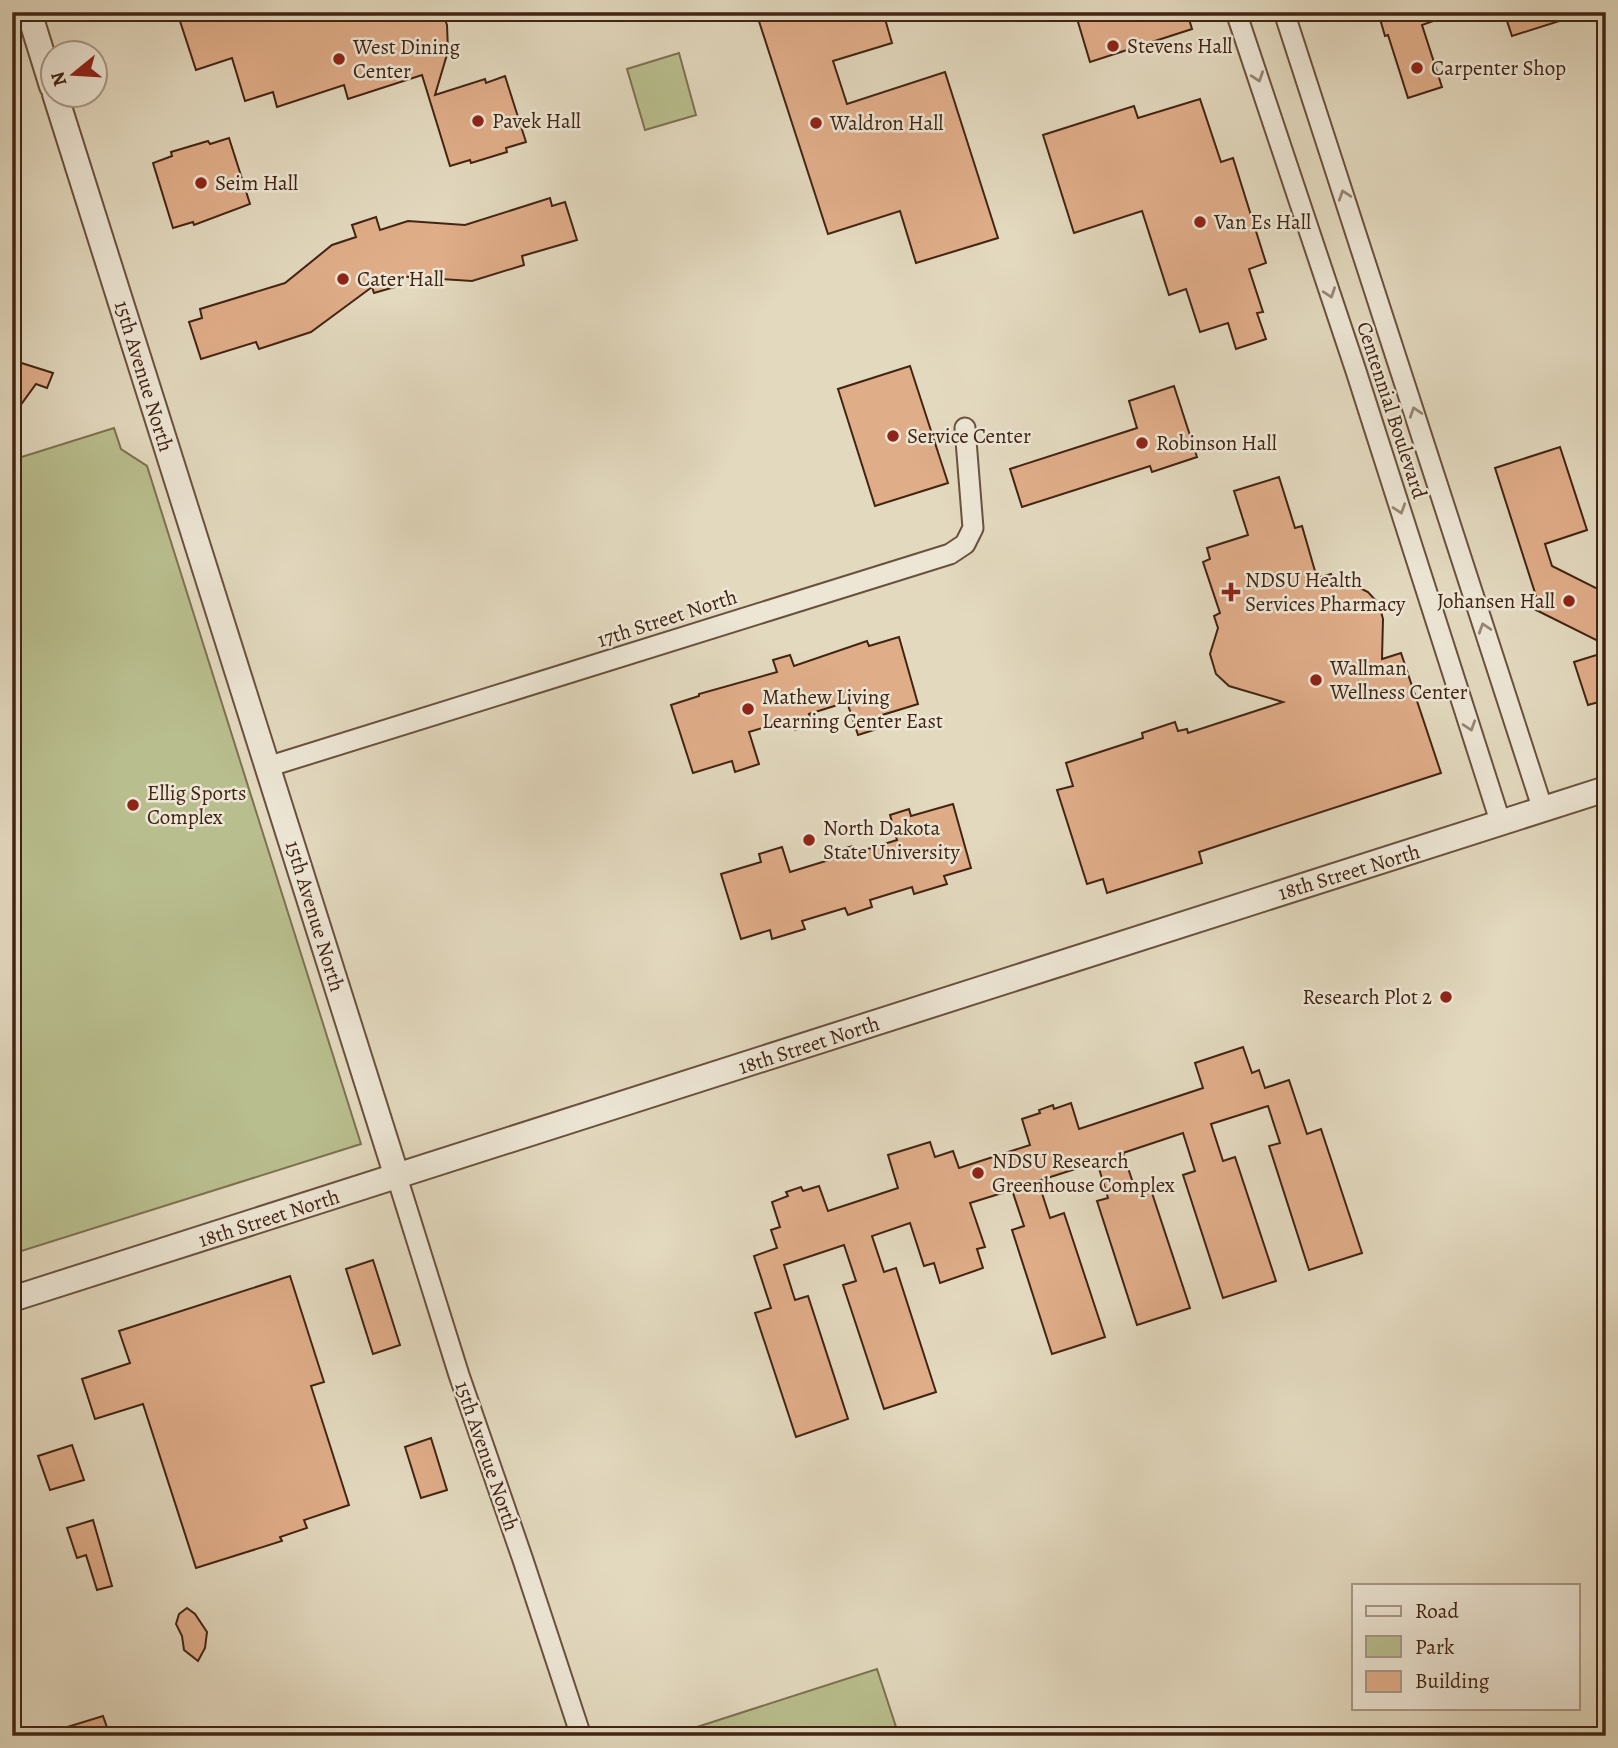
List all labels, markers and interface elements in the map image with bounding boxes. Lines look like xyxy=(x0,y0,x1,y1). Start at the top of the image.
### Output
place label: Stevens Hall xyxy=(1127,32,1232,60)
place label: West Dining Center xyxy=(352,33,461,85)
north arrow xyxy=(38,38,108,108)
marker: Stevens Hall xyxy=(1105,38,1121,54)
marker: West Dining Center xyxy=(331,51,347,67)
place label: Carpenter Shop xyxy=(1431,54,1566,82)
marker: Carpenter Shop xyxy=(1409,60,1425,76)
text: N xyxy=(44,68,73,90)
one-way arrow xyxy=(1250,70,1264,83)
place label: Pavek Hall xyxy=(492,107,581,135)
place label: Waldron Hall xyxy=(829,109,943,137)
marker: Pavek Hall xyxy=(470,113,486,129)
marker: Waldron Hall xyxy=(808,115,824,131)
place label: Seim Hall xyxy=(215,169,298,197)
marker: Seim Hall xyxy=(193,175,209,191)
one-way arrow xyxy=(1338,190,1352,202)
place label: Van Es Hall xyxy=(1213,208,1311,236)
marker: Van Es Hall xyxy=(1192,214,1208,230)
place label: Cater Hall xyxy=(357,265,444,293)
marker: Cater Hall xyxy=(335,271,351,287)
one-way arrow xyxy=(1322,286,1336,298)
street label: 15th Avenue North xyxy=(108,297,180,455)
street label: Centennial Boulevard xyxy=(1350,318,1434,503)
one-way arrow xyxy=(1408,406,1423,418)
place label: Service Center xyxy=(907,422,1031,450)
marker: Service Center xyxy=(885,428,901,444)
place label: Robinson Hall xyxy=(1156,429,1277,457)
marker: Robinson Hall xyxy=(1134,435,1150,451)
one-way arrow xyxy=(1392,503,1407,515)
place label: NDSU Health Services Pharmacy xyxy=(1245,566,1406,618)
street label: 17th Street North xyxy=(594,582,740,654)
marker: NDSU Health Services Pharmacy xyxy=(1223,584,1239,600)
place label: Johansen Hall xyxy=(1437,587,1555,615)
marker: Johansen Hall xyxy=(1561,593,1577,609)
one-way arrow xyxy=(1477,623,1492,635)
place label: Wallman Wellness Center xyxy=(1329,654,1468,706)
marker: Wallman Wellness Center xyxy=(1308,672,1324,688)
place label: Mathew Living Learning Center East xyxy=(762,683,943,735)
marker: Mathew Living Learning Center East xyxy=(740,701,756,717)
one-way arrow xyxy=(1462,719,1476,731)
place label: Ellig Sports Complex xyxy=(147,779,246,831)
marker: Ellig Sports Complex xyxy=(125,797,141,813)
place label: North Dakota State University xyxy=(823,814,960,866)
marker: North Dakota State University xyxy=(801,832,817,848)
street label: 15th Avenue North xyxy=(279,837,351,995)
street label: 18th Street North xyxy=(1275,837,1423,907)
place label: Research Plot 2 xyxy=(1302,983,1432,1011)
marker: Research Plot 2 xyxy=(1438,989,1454,1005)
street label: 18th Street North xyxy=(735,1009,883,1081)
place label: NDSU Research Greenhouse Complex xyxy=(992,1147,1175,1199)
marker: NDSU Research Greenhouse Complex xyxy=(970,1165,986,1181)
street label: 18th Street North xyxy=(195,1182,343,1254)
street label: 15th Avenue North xyxy=(448,1377,526,1535)
legend xyxy=(1352,1584,1580,1710)
text: Road xyxy=(1415,1597,1459,1625)
text: Park xyxy=(1415,1633,1455,1661)
text: Building xyxy=(1415,1667,1490,1695)

